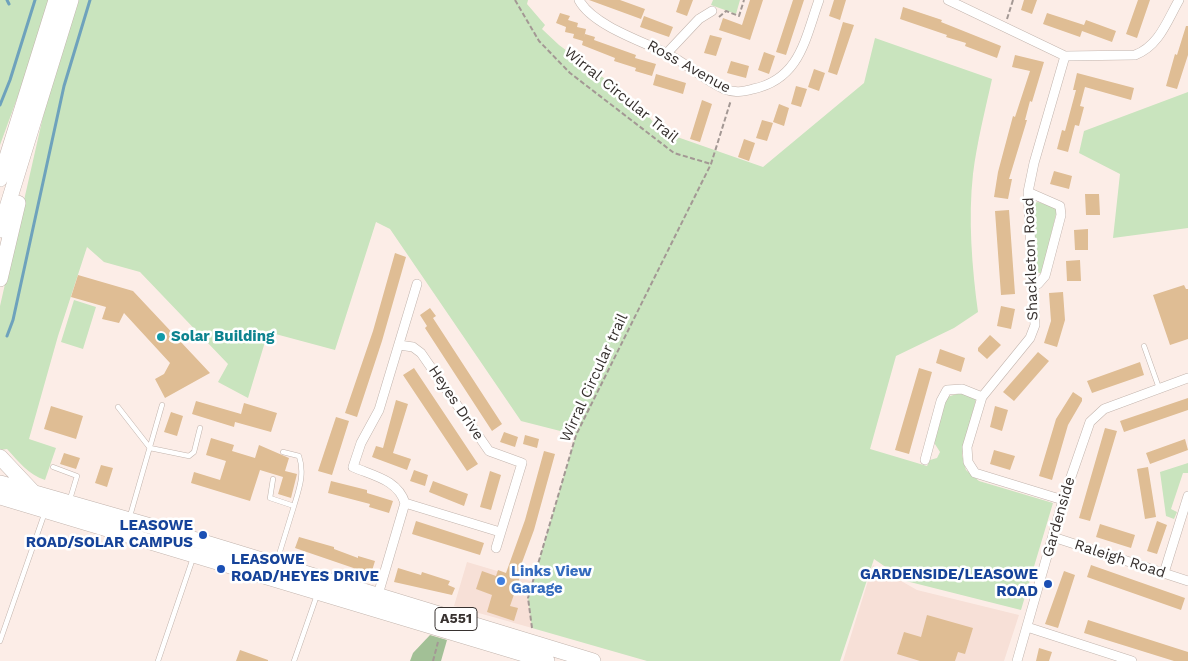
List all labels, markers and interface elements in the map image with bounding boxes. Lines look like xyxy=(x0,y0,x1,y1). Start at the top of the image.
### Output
street label: Ross Avenue xyxy=(644,37,734,97)
street label: Wirral Circular Trail xyxy=(560,43,682,147)
street label: Shackleton Road xyxy=(1020,197,1042,321)
street label: Wirral Circular trail xyxy=(556,311,632,445)
place label: Solar Building xyxy=(171,328,274,346)
marker: Solar Building xyxy=(155,331,167,343)
street label: Heyes Drive xyxy=(425,362,487,444)
street label: Gardenside xyxy=(1039,475,1079,559)
place label: LEASOWE ROAD/SOLAR CAMPUS xyxy=(26,517,193,552)
marker: LEASOWE ROAD/SOLAR CAMPUS xyxy=(197,529,209,541)
street label: Raleigh Road xyxy=(1072,536,1168,582)
place label: LEASOWE ROAD/HEYES DRIVE xyxy=(231,551,379,586)
marker: LEASOWE ROAD/HEYES DRIVE xyxy=(215,563,227,575)
place label: Links View Garage xyxy=(511,563,592,598)
place label: GARDENSIDE/LEASOWE ROAD xyxy=(860,566,1038,601)
marker: Links View Garage xyxy=(495,575,507,587)
marker: GARDENSIDE/LEASOWE ROAD xyxy=(1042,578,1054,590)
road number: A551 xyxy=(435,608,477,630)

